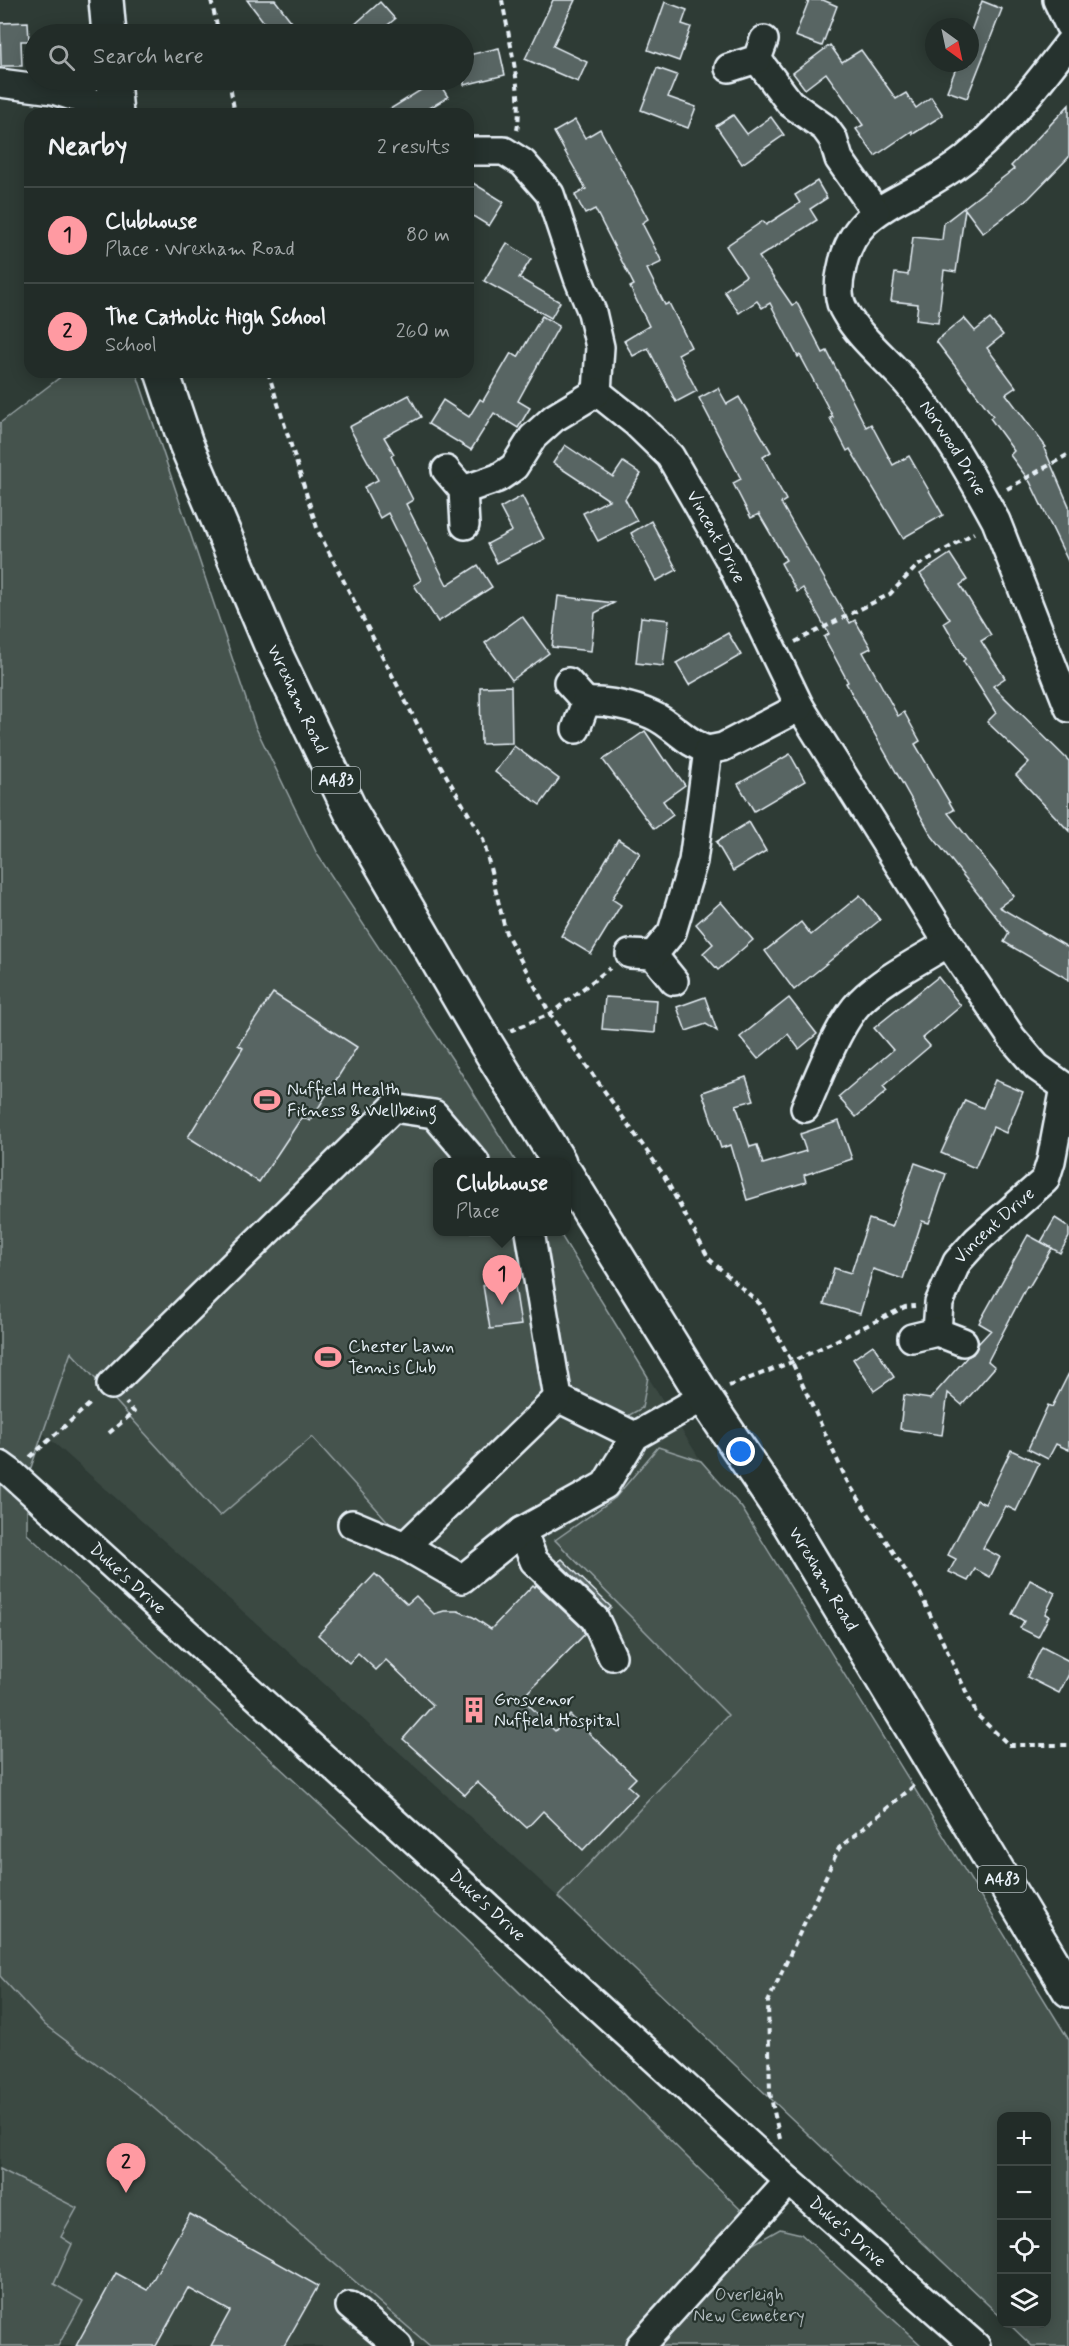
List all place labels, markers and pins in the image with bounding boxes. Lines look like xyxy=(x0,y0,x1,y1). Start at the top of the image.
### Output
place label: Nuffield Health Fitness & Wellbeing xyxy=(287,1078,437,1125)
sports icon: Nuffield Health Fitness & Wellbeing xyxy=(252,1085,282,1115)
pin: 1 xyxy=(482,1256,522,1305)
place label: Chester Lawn Tennis Club xyxy=(348,1335,454,1380)
sports icon: Chester Lawn Tennis Club xyxy=(313,1342,343,1372)
place label: Grosvenor Nuffield Hospital xyxy=(494,1688,620,1733)
building icon: Grosvenor Nuffield Hospital xyxy=(459,1695,489,1725)
pin: 2 xyxy=(106,2144,146,2193)

